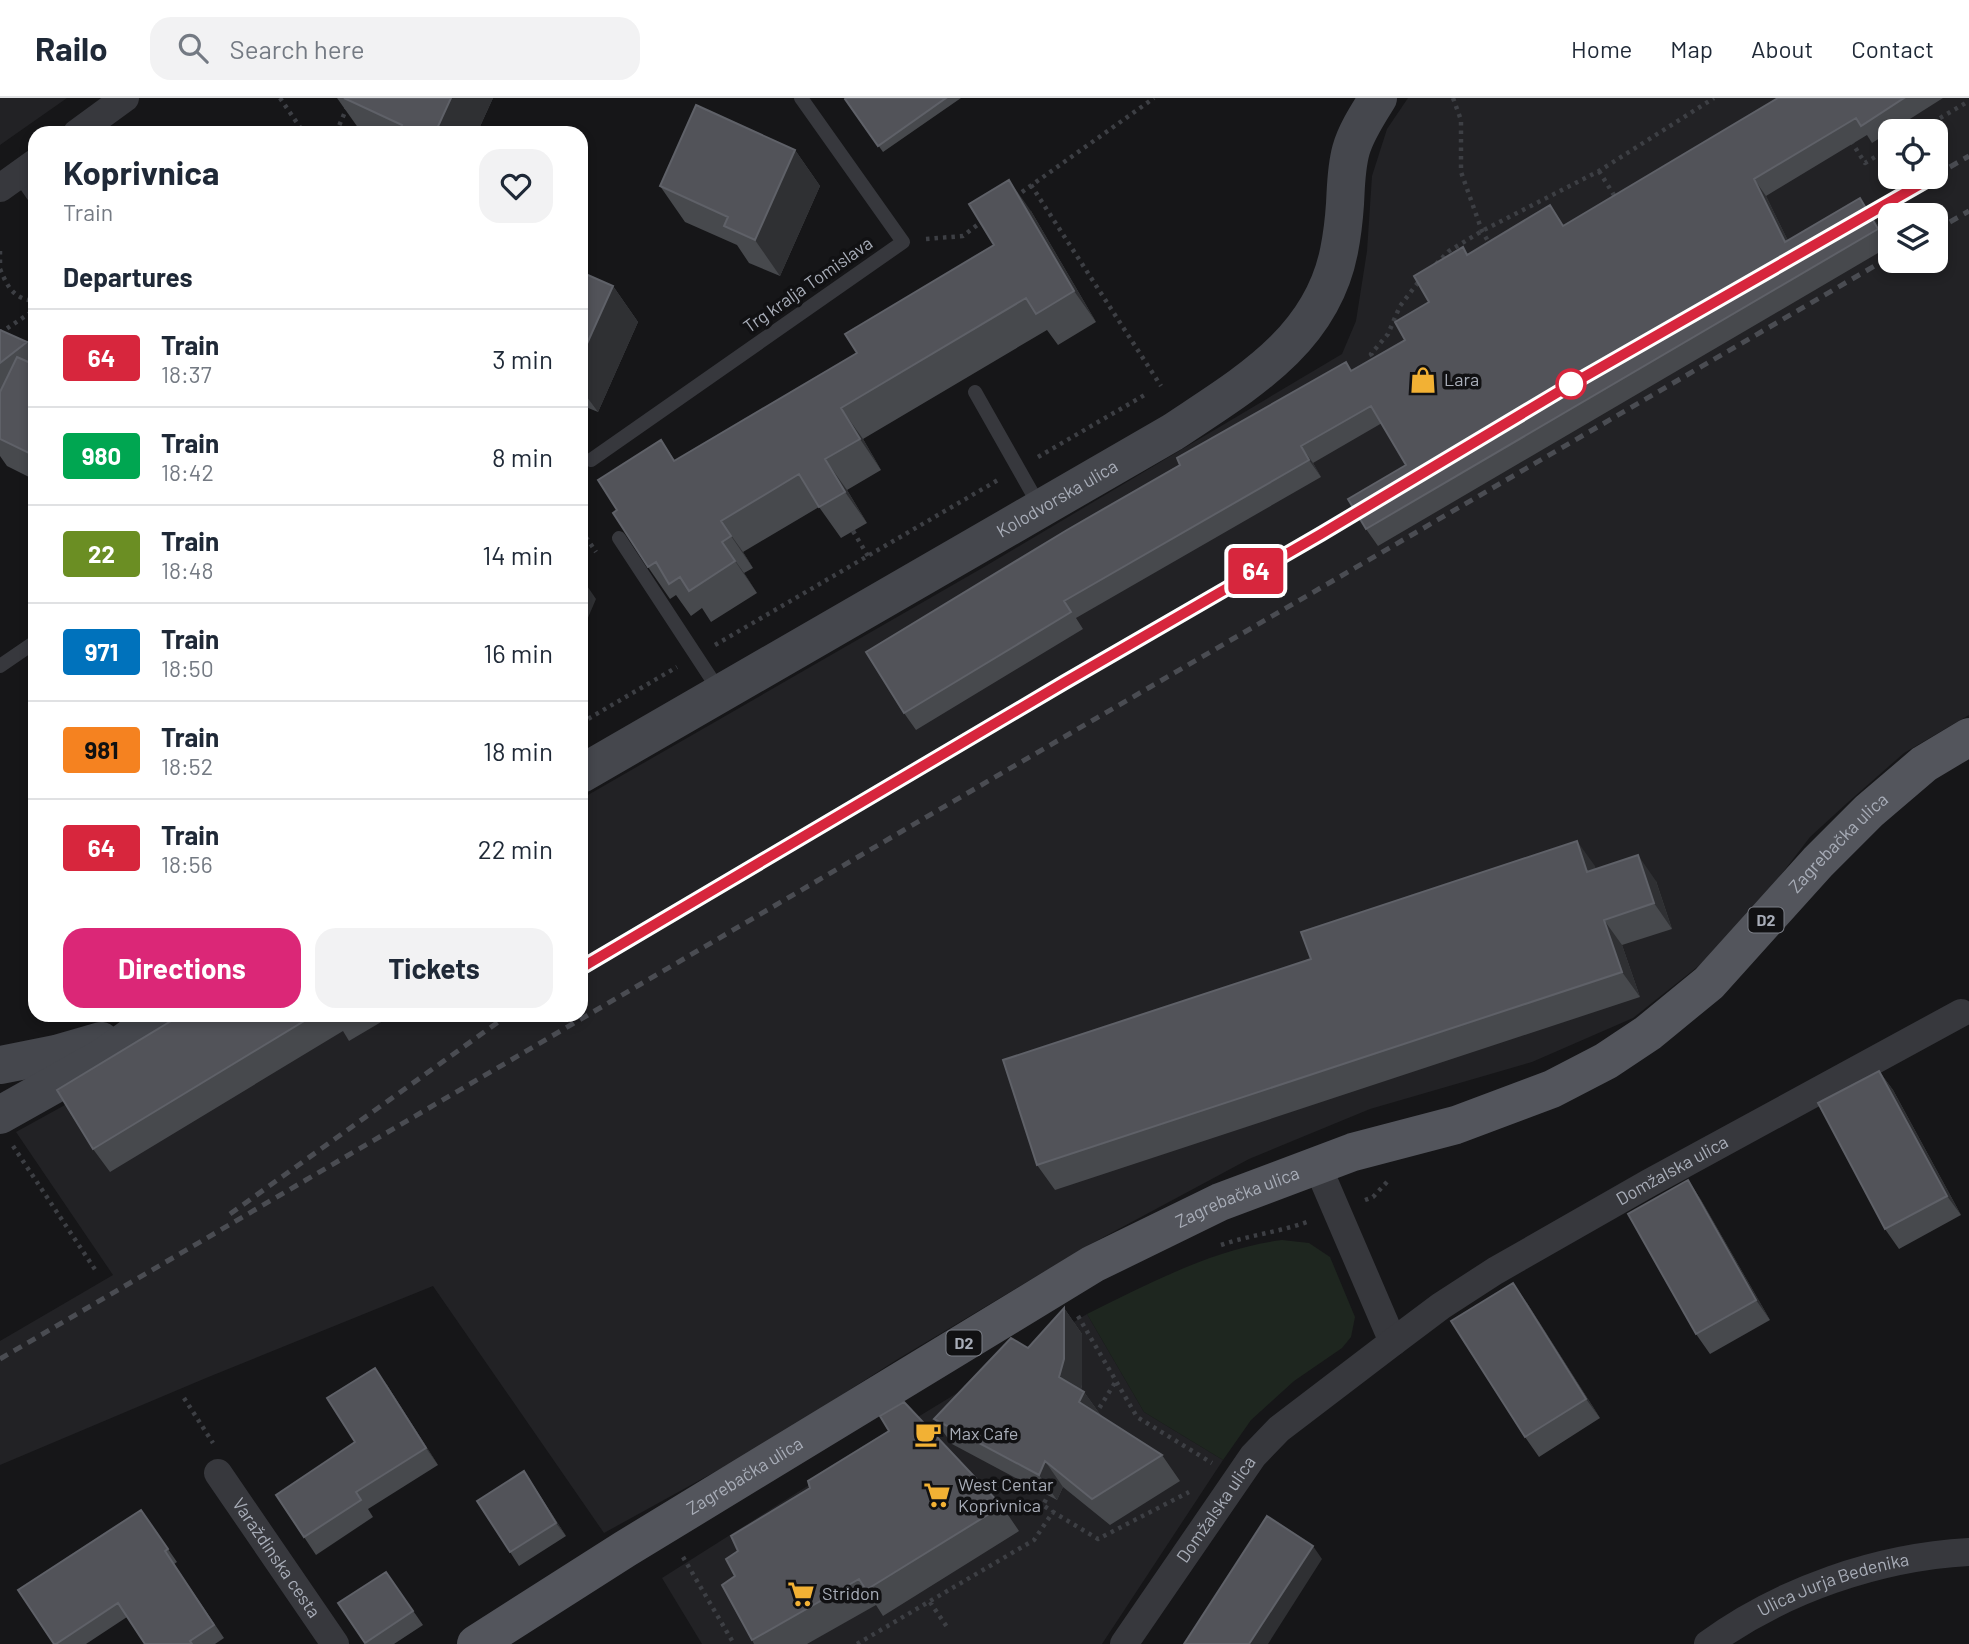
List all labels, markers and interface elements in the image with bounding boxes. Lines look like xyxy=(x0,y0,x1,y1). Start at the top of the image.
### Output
search box xyxy=(150,17,640,80)
text: Railo xyxy=(35,28,108,68)
icon: search xyxy=(174,29,212,67)
text: Search here xyxy=(230,33,365,64)
text: Home xyxy=(1571,34,1632,63)
text: Map xyxy=(1670,34,1713,63)
text: About xyxy=(1751,34,1813,63)
text: Contact xyxy=(1851,34,1934,63)
map controls xyxy=(1878,119,1948,273)
button: locate xyxy=(1878,119,1948,189)
button: heart xyxy=(479,149,553,223)
text: Koprivnica xyxy=(63,152,219,192)
text: Train xyxy=(63,198,113,226)
button: layers xyxy=(1878,203,1948,273)
street label: Trg kralja Tomislava xyxy=(739,231,876,337)
text: Departures xyxy=(63,261,193,292)
text: Train xyxy=(161,329,219,360)
text: 64 xyxy=(88,343,115,372)
text: 3 min xyxy=(492,343,553,374)
text: 18:37 xyxy=(161,360,212,388)
shop icon: Lara xyxy=(1408,365,1438,395)
place label: Lara xyxy=(1444,368,1479,390)
unlabelled marker xyxy=(1556,369,1586,399)
text: Train xyxy=(161,427,219,458)
text: 980 xyxy=(82,441,121,470)
text: 8 min xyxy=(492,441,553,472)
street label: Kolodvorska ulica xyxy=(992,454,1121,542)
text: 18:42 xyxy=(161,458,214,486)
text: Train xyxy=(161,525,219,556)
text: 22 xyxy=(88,539,115,568)
text: 14 min xyxy=(482,539,553,570)
line badge: 64 xyxy=(1224,548,1288,594)
text: 18:48 xyxy=(161,556,214,584)
text: 64 xyxy=(1242,556,1270,585)
text: Train xyxy=(161,623,219,654)
text: 971 xyxy=(85,637,118,666)
text: 16 min xyxy=(483,637,553,668)
text: 18:50 xyxy=(161,654,214,682)
text: Train xyxy=(161,721,219,752)
text: 981 xyxy=(85,735,118,764)
text: 18 min xyxy=(483,735,553,766)
text: 18:52 xyxy=(161,752,213,780)
street label: Zagrebačka ulica xyxy=(1784,788,1892,897)
text: Train xyxy=(161,819,219,850)
text: 64 xyxy=(88,833,115,862)
text: 22 min xyxy=(478,833,553,864)
text: 18:56 xyxy=(161,850,213,878)
road number: D2 xyxy=(1748,908,1784,932)
button: Directions xyxy=(63,928,301,1008)
button: Tickets xyxy=(315,928,553,1008)
street label: Domžalska ulica xyxy=(1612,1130,1732,1209)
street label: Zagrebačka ulica xyxy=(1172,1161,1302,1232)
road number: D2 xyxy=(946,1330,982,1356)
cafe icon: Max Cafe xyxy=(913,1419,943,1449)
place label: Max Cafe xyxy=(949,1422,1018,1444)
street label: Zagrebačka ulica xyxy=(682,1431,806,1519)
street label: Domžalska ulica xyxy=(1171,1451,1260,1567)
place label: West Centar Koprivnica xyxy=(958,1473,1054,1516)
supermarket icon: West Centar Koprivnica xyxy=(922,1480,952,1510)
street label: Varaždinska cesta xyxy=(228,1493,326,1622)
street label: Ulica Jurja Bedenika xyxy=(1754,1547,1911,1621)
supermarket icon: Stridon xyxy=(786,1579,816,1609)
place label: Stridon xyxy=(822,1582,880,1604)

